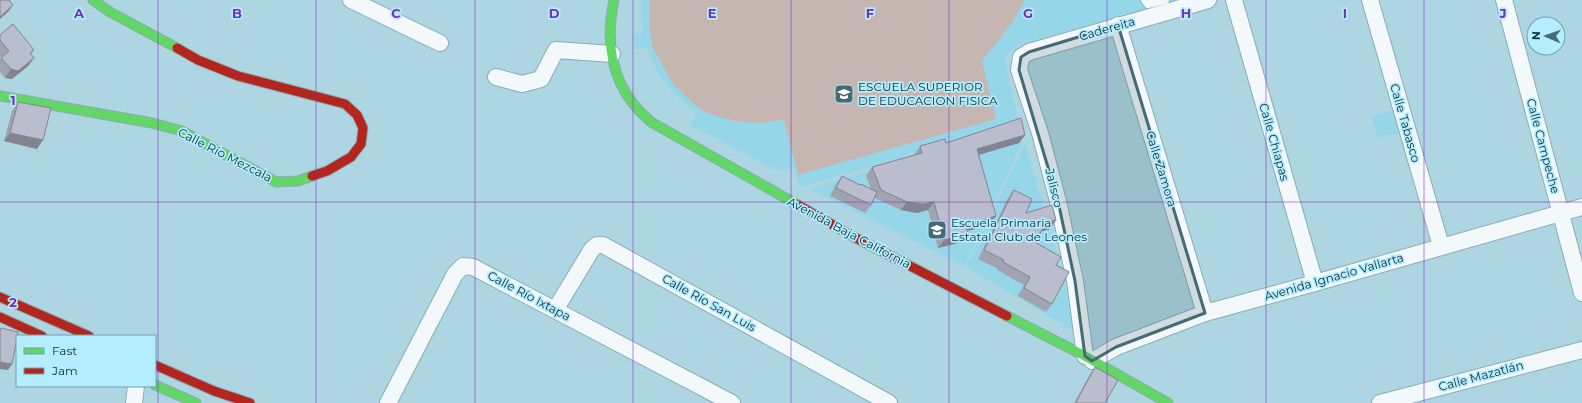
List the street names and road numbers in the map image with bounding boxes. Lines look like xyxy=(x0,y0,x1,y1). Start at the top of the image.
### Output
street label: Cadereita xyxy=(1077,13,1137,44)
street label: Calle Tabasco xyxy=(1387,82,1424,164)
street label: Calle Campeche xyxy=(1524,97,1563,195)
street label: Calle Chiapas xyxy=(1256,101,1293,183)
street label: Calle Río Mezcala xyxy=(176,124,275,185)
street label: Calle Zamora xyxy=(1143,129,1180,209)
street label: Jalisco xyxy=(1042,166,1067,209)
street label: Avenida Baja California xyxy=(785,194,914,272)
street label: Avenida Ignacio Vallarta xyxy=(1262,249,1405,304)
street label: Calle Río Ixtapa xyxy=(485,267,573,324)
street label: Calle Río San Luis xyxy=(660,271,759,335)
street label: Calle Mazatlán xyxy=(1437,357,1525,394)

